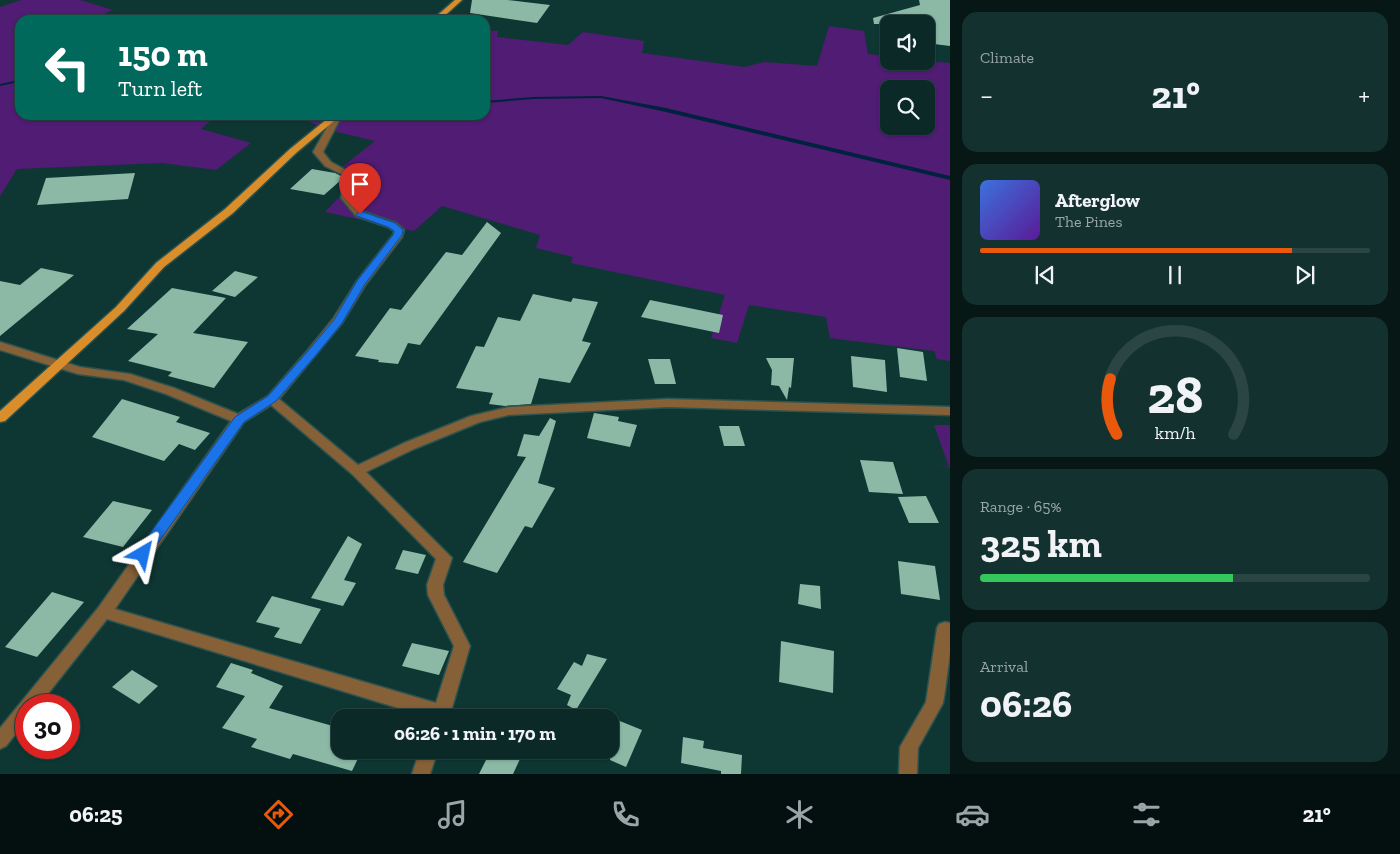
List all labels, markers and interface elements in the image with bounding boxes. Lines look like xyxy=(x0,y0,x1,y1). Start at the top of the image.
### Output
map controls xyxy=(880,15,935,135)
button: sound xyxy=(880,15,935,70)
text: 150 m xyxy=(118,33,208,75)
icon: left xyxy=(35,35,100,100)
text: Climate xyxy=(980,48,1034,67)
text: 21° xyxy=(1151,72,1200,118)
text: Turn left xyxy=(118,75,202,102)
text: − xyxy=(980,79,993,112)
text: + xyxy=(1358,79,1370,112)
button: search xyxy=(880,80,935,135)
pin xyxy=(339,163,381,214)
icon: arrive xyxy=(346,170,374,198)
text: Afterglow xyxy=(1055,189,1140,212)
text: The Pines xyxy=(1055,212,1122,231)
icon: previous xyxy=(1031,261,1059,289)
icon: pause xyxy=(1161,261,1189,289)
icon: next xyxy=(1291,261,1319,289)
text: 28 xyxy=(1147,364,1203,426)
text: km/h xyxy=(1155,422,1195,444)
text: Range · 65% xyxy=(980,497,1062,516)
text: 325 km xyxy=(980,521,1102,567)
position arrow xyxy=(116,527,168,579)
text: Arrival xyxy=(980,657,1028,676)
text: 06:26 xyxy=(980,681,1072,727)
speed limit sign: 30 xyxy=(15,694,80,759)
text: 06:26 · 1 min · 170 m xyxy=(394,722,556,745)
icon: directions xyxy=(261,797,296,832)
icon: music xyxy=(435,797,470,832)
icon: phone xyxy=(608,797,643,832)
icon: climate xyxy=(782,797,817,832)
icon: car xyxy=(955,797,990,832)
icon: filters xyxy=(1129,797,1164,832)
text: 06:25 xyxy=(69,801,123,828)
text: 21° xyxy=(1302,801,1331,828)

